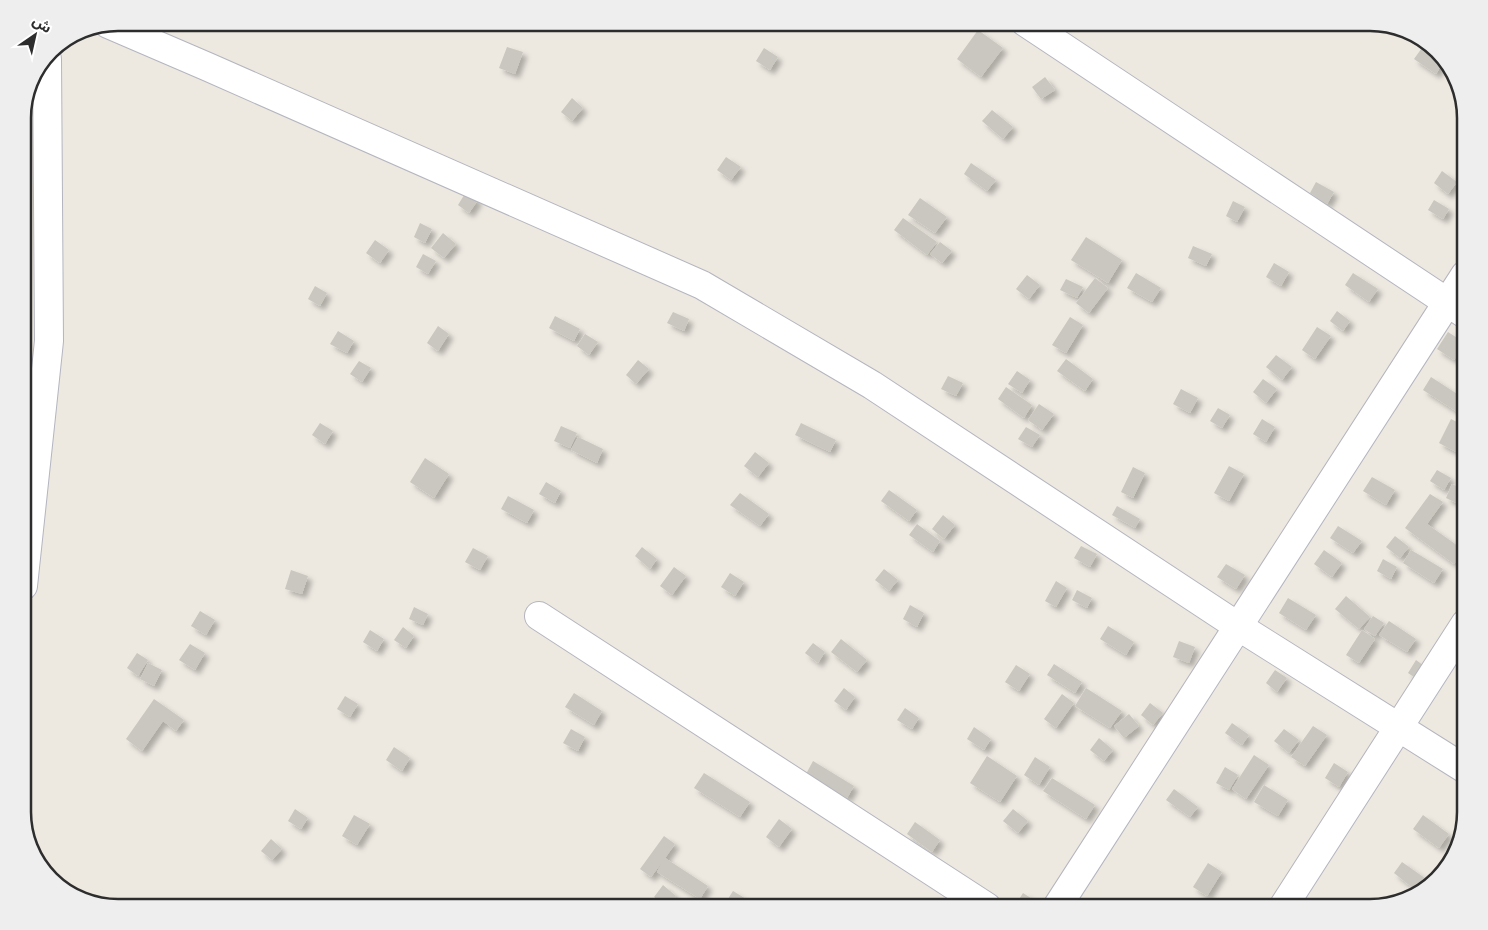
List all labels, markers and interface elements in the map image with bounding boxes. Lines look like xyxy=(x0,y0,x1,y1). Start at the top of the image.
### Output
north arrow xyxy=(10,10,60,60)
text: ش xyxy=(30,11,55,36)

